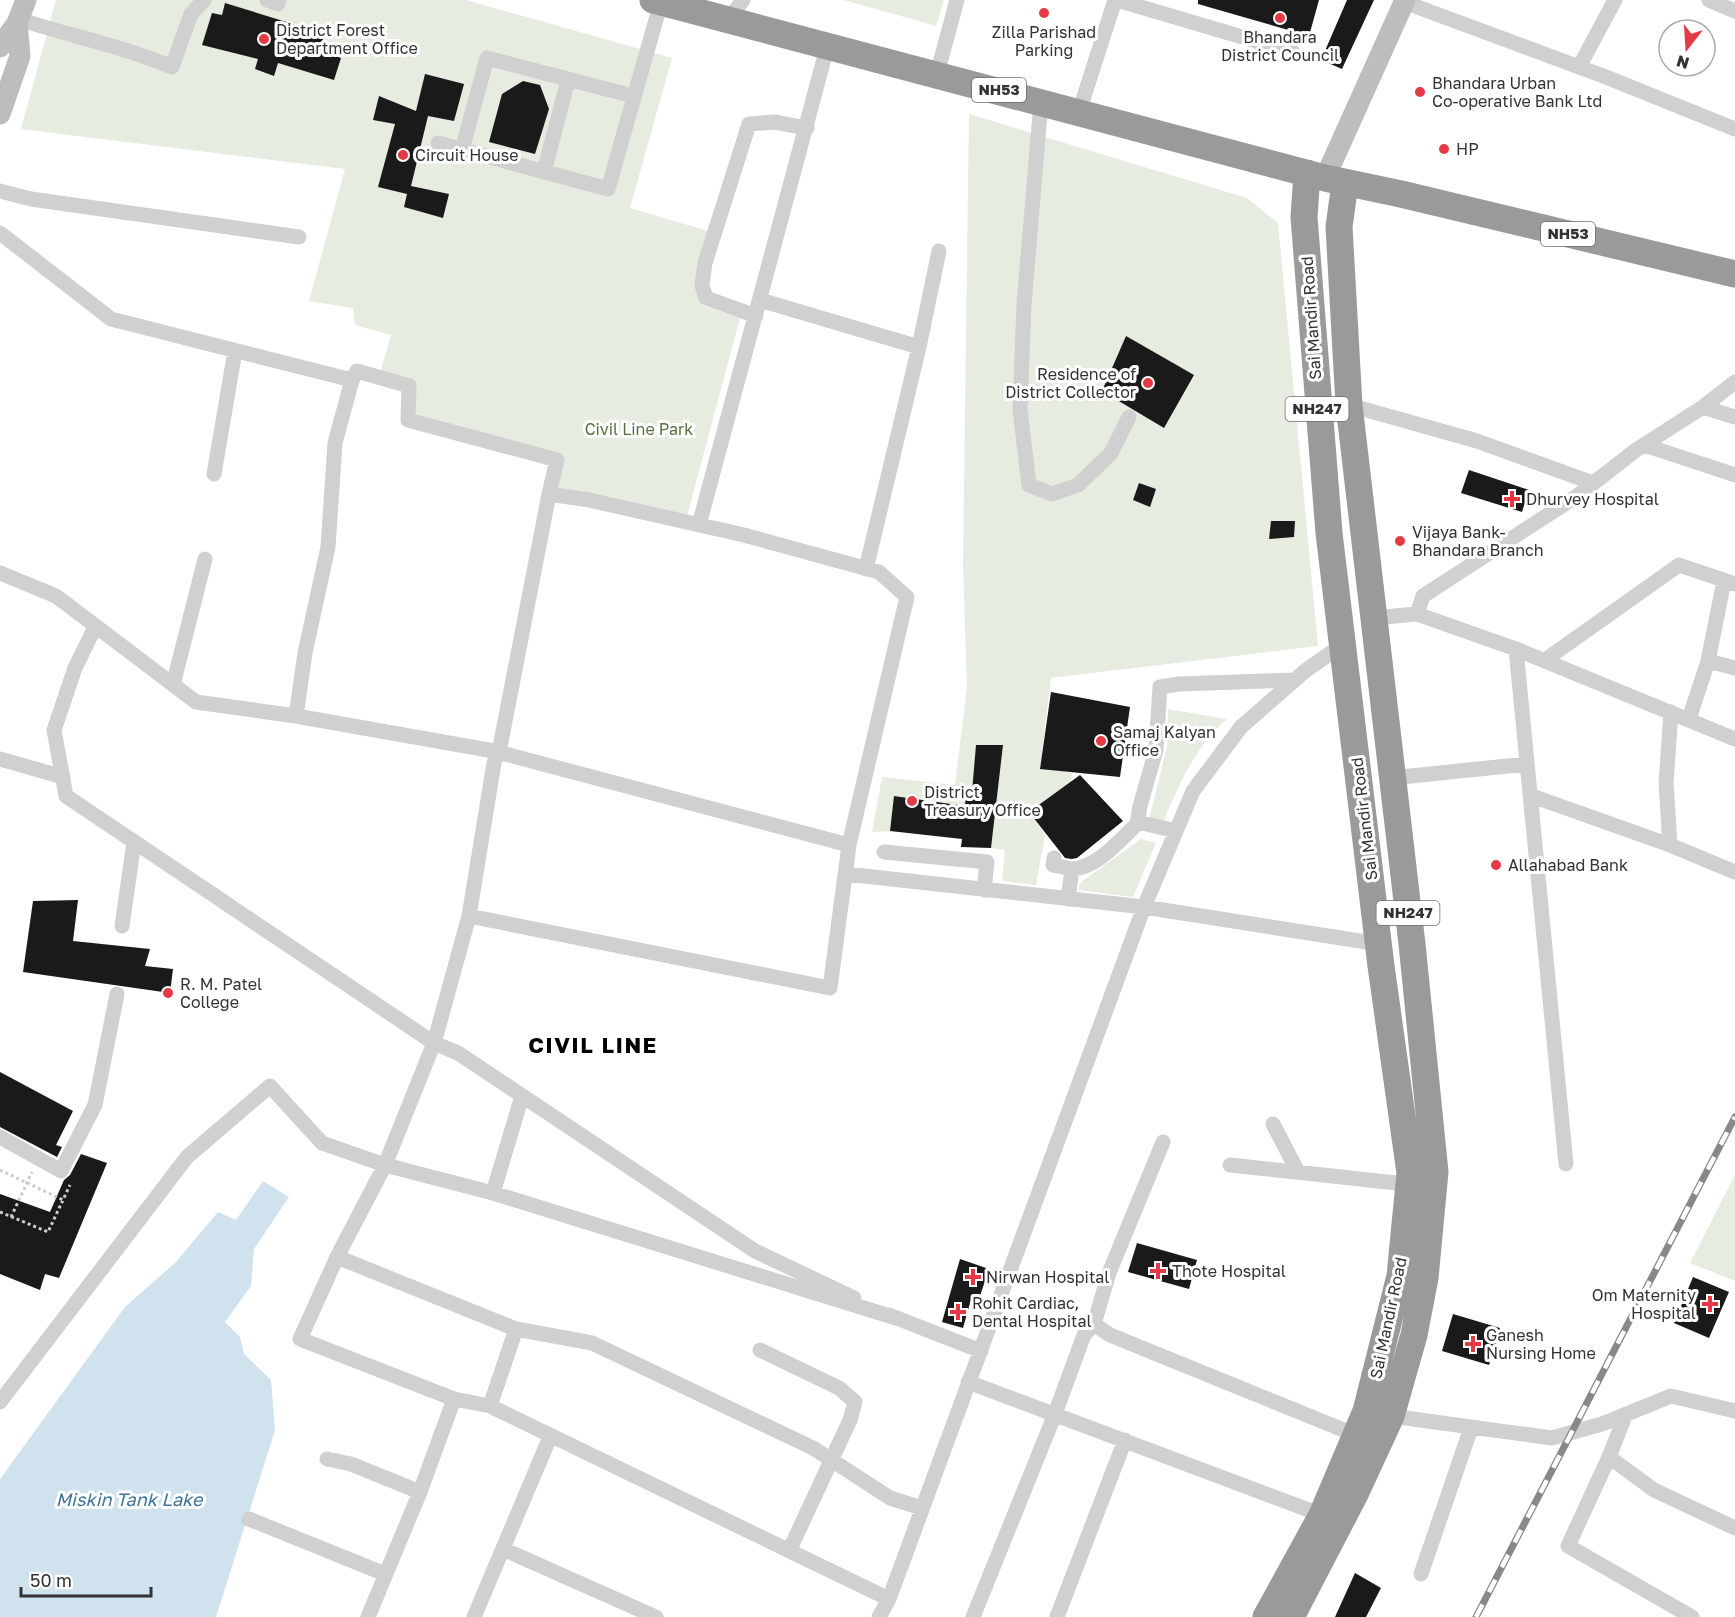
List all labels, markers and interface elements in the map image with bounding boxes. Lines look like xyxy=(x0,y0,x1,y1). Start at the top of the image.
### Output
marker: Zilla Parishad Parking xyxy=(1037,6,1051,20)
marker: Bhandara District Council xyxy=(1273,11,1287,25)
north arrow xyxy=(1657,18,1717,78)
place label: District Forest Department Office xyxy=(276,20,418,58)
place label: Zilla Parishad Parking xyxy=(992,22,1096,60)
place label: Bhandara District Council xyxy=(1221,27,1339,65)
marker: District Forest Department Office xyxy=(257,32,271,46)
text: N xyxy=(1674,51,1691,74)
place label: Bhandara Urban Co-operative Bank Ltd xyxy=(1432,73,1602,111)
road number: NH53 xyxy=(972,78,1026,102)
marker: Bhandara Urban Co-operative Bank Ltd xyxy=(1413,85,1427,99)
place label: HP xyxy=(1456,139,1479,159)
marker: HP xyxy=(1437,142,1451,156)
place label: Circuit House xyxy=(415,145,519,165)
marker: Circuit House xyxy=(396,148,410,162)
road number: NH53 xyxy=(1541,222,1595,246)
street label: Sai Mandir Road xyxy=(1297,256,1325,380)
place label: Residence of District Collector xyxy=(1005,364,1136,402)
marker: Residence of District Collector xyxy=(1141,376,1155,390)
road number: NH247 xyxy=(1286,397,1348,421)
park label: Civil Line Park xyxy=(585,419,693,439)
place label: Dhurvey Hospital xyxy=(1526,489,1659,509)
marker: Dhurvey Hospital xyxy=(1503,490,1521,508)
place label: Vijaya Bank- Bhandara Branch xyxy=(1412,522,1544,560)
marker: Vijaya Bank- Bhandara Branch xyxy=(1393,534,1407,548)
place label: Samaj Kalyan Office xyxy=(1113,722,1216,760)
marker: Samaj Kalyan Office xyxy=(1094,734,1108,748)
street label: Sai Mandir Road xyxy=(1347,756,1381,882)
place label: District Treasury Office xyxy=(924,782,1041,820)
marker: District Treasury Office xyxy=(905,794,919,808)
place label: Allahabad Bank xyxy=(1508,855,1628,875)
marker: Allahabad Bank xyxy=(1489,858,1503,872)
road number: NH247 xyxy=(1376,901,1440,925)
place label: R. M. Patel College xyxy=(180,974,262,1012)
marker: R. M. Patel College xyxy=(161,986,175,1000)
district label: CIVIL LINE xyxy=(528,1031,658,1058)
street label: Sai Mandir Road xyxy=(1365,1255,1411,1381)
place label: Thote Hospital xyxy=(1172,1261,1286,1281)
marker: Thote Hospital xyxy=(1149,1262,1167,1280)
place label: Nirwan Hospital xyxy=(986,1267,1109,1287)
marker: Nirwan Hospital xyxy=(964,1268,982,1286)
place label: Om Maternity Hospital xyxy=(1592,1285,1696,1323)
place label: Rohit Cardiac, Dental Hospital xyxy=(972,1293,1092,1331)
marker: Om Maternity Hospital xyxy=(1701,1295,1719,1313)
marker: Rohit Cardiac, Dental Hospital xyxy=(949,1303,967,1321)
place label: Ganesh Nursing Home xyxy=(1486,1325,1596,1363)
marker: Ganesh Nursing Home xyxy=(1464,1335,1482,1353)
water label: Miskin Tank Lake xyxy=(56,1488,204,1510)
scale bar xyxy=(21,1560,152,1598)
text: 50 m xyxy=(30,1569,72,1591)

